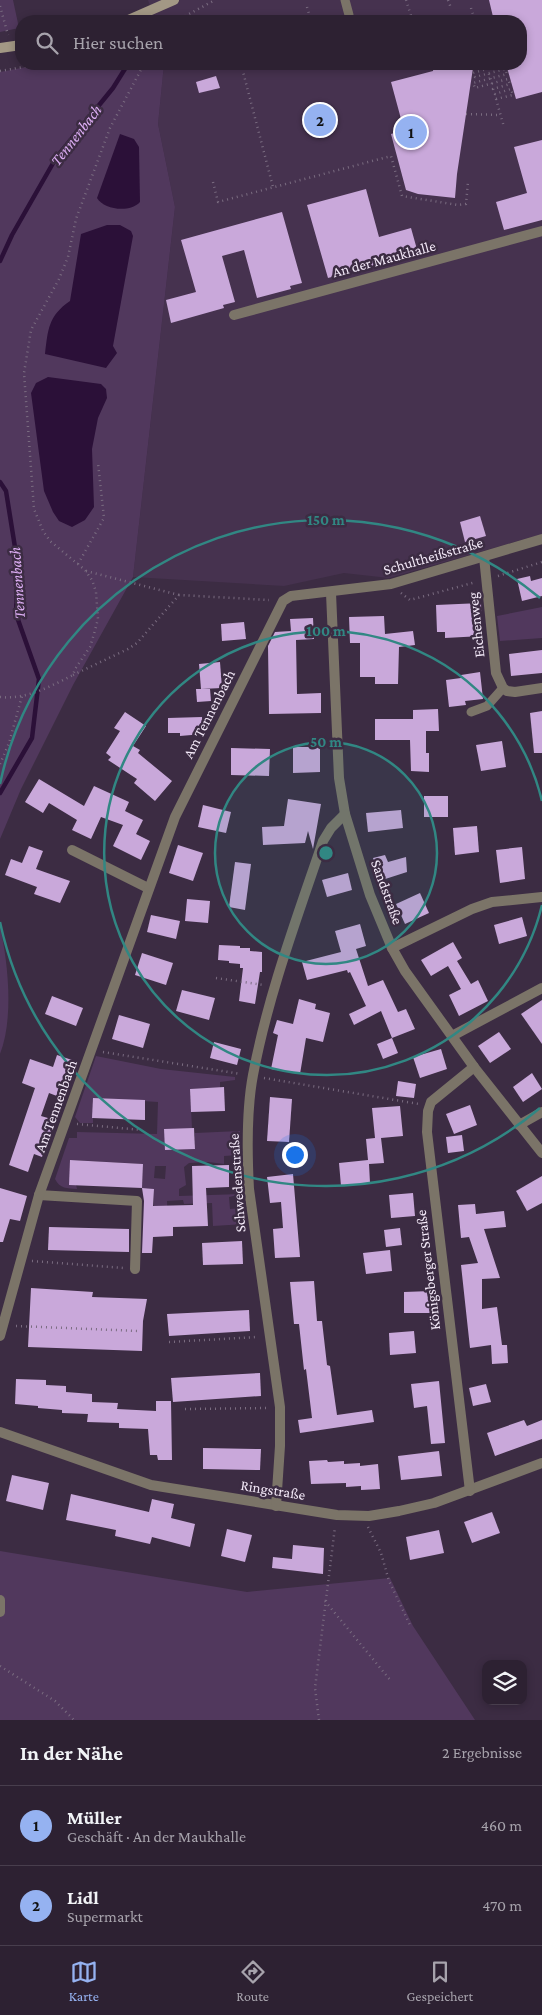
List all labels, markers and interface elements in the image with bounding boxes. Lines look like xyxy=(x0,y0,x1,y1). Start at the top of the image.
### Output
search box xyxy=(15,15,527,70)
icon: search xyxy=(33,29,61,57)
text: Hier suchen xyxy=(73,32,163,53)
water label: Tennenbach xyxy=(47,101,105,169)
pin: 2 xyxy=(304,101,336,139)
pin: 1 xyxy=(395,113,427,151)
street label: An der Maukhalle xyxy=(331,237,438,280)
text: 150 m xyxy=(307,512,345,528)
street label: Schultheißstraße xyxy=(381,534,485,578)
water label: Tennenbach xyxy=(6,546,28,620)
street label: Eichenweg xyxy=(465,591,488,658)
text: 100 m xyxy=(306,623,346,639)
street label: Am Tennenbach xyxy=(180,667,238,761)
text: 50 m xyxy=(310,734,342,750)
centre of rings xyxy=(317,844,335,862)
street label: Sandstraße xyxy=(368,857,406,927)
street label: Am Tennenbach xyxy=(32,1058,80,1154)
street label: Schwedenstraße xyxy=(226,1133,248,1233)
your location xyxy=(282,1142,308,1168)
street label: Königsberger Straße xyxy=(413,1208,444,1331)
street label: Ringstraße xyxy=(239,1477,307,1504)
map controls xyxy=(482,1660,527,1705)
button: layers xyxy=(482,1660,527,1705)
text: In der Nähe xyxy=(20,1741,123,1765)
text: 2 Ergebnisse xyxy=(442,1744,522,1761)
text: Müller xyxy=(67,1807,122,1828)
text: 1 xyxy=(33,1817,39,1834)
text: 460 m xyxy=(481,1817,522,1834)
text: Geschäft · An der Maukhalle xyxy=(67,1828,246,1845)
text: Lidl xyxy=(67,1887,99,1908)
text: 2 xyxy=(32,1897,40,1914)
text: 470 m xyxy=(482,1897,522,1914)
text: Supermarkt xyxy=(67,1908,143,1925)
tab: Karte xyxy=(69,1958,99,2004)
tab: Route xyxy=(236,1958,269,2004)
tab: Gespeichert xyxy=(407,1958,473,2004)

